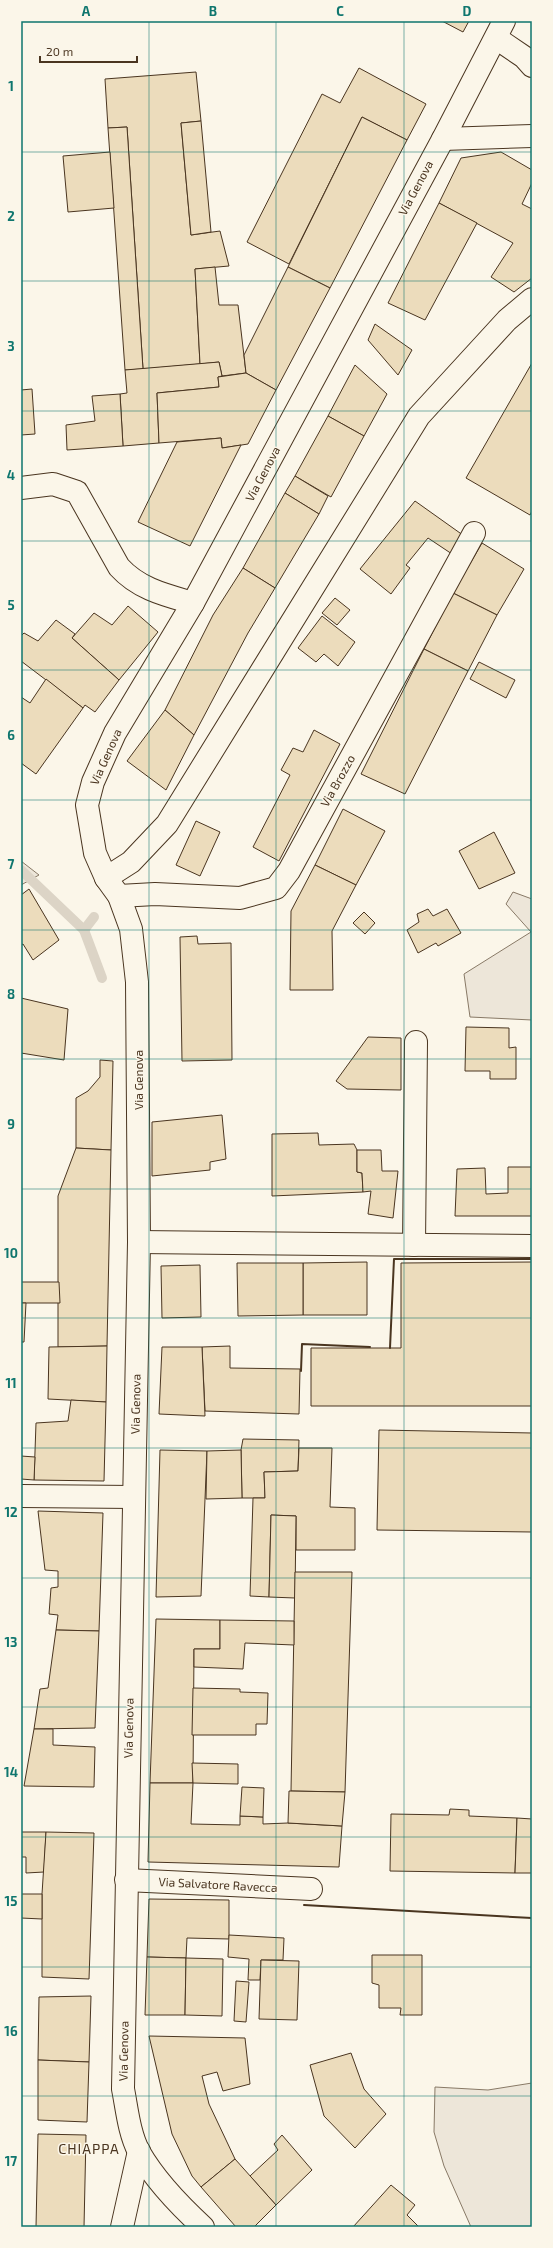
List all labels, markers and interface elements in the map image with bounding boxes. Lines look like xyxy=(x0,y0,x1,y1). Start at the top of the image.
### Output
text: A xyxy=(82,3,91,19)
text: B xyxy=(209,3,217,19)
text: C xyxy=(336,3,344,19)
text: D xyxy=(463,3,472,19)
scale bar xyxy=(40,38,137,64)
text: 20 m xyxy=(46,44,73,58)
text: 1 xyxy=(8,78,14,94)
street label: Via Genova xyxy=(395,158,435,217)
text: 2 xyxy=(7,208,15,224)
text: 3 xyxy=(7,338,15,354)
street label: Via Genova xyxy=(242,444,282,503)
text: 4 xyxy=(7,467,15,483)
text: 5 xyxy=(7,597,15,613)
street label: Via Genova xyxy=(86,726,124,787)
text: 6 xyxy=(7,727,15,743)
street label: Via Brozzo xyxy=(317,752,357,809)
text: 7 xyxy=(8,856,15,872)
text: 8 xyxy=(7,986,15,1002)
street label: Via Genova xyxy=(131,1050,145,1110)
text: 9 xyxy=(7,1116,15,1132)
text: 10 xyxy=(4,1245,18,1261)
street label: Via Genova xyxy=(127,1374,143,1434)
text: 11 xyxy=(5,1375,17,1391)
text: 12 xyxy=(4,1504,18,1520)
text: 13 xyxy=(5,1634,18,1650)
street label: Via Genova xyxy=(120,1698,136,1758)
text: 14 xyxy=(4,1764,18,1780)
street label: Via Salvatore Ravecca xyxy=(158,1874,278,1894)
text: 15 xyxy=(5,1893,17,1909)
street label: Via Genova xyxy=(115,2021,131,2081)
text: 16 xyxy=(4,2023,18,2039)
district label: CHIAPPA xyxy=(58,2140,120,2157)
text: 17 xyxy=(5,2153,17,2169)

